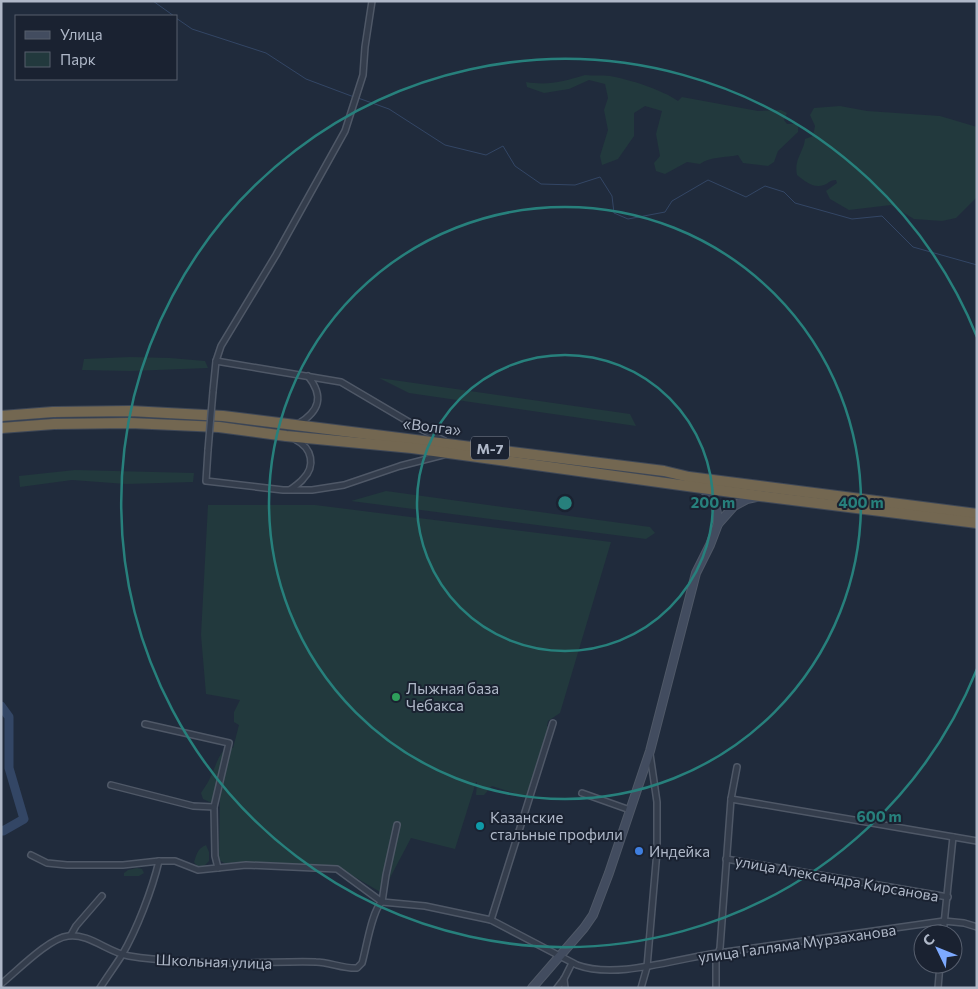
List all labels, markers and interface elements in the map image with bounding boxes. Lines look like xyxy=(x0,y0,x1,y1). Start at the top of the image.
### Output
legend xyxy=(15,15,178,80)
text: Улица xyxy=(60,25,102,43)
text: Парк xyxy=(60,50,96,68)
street label: «Волга» xyxy=(402,413,463,439)
road number: М-7 xyxy=(471,436,509,459)
text: 200 m xyxy=(691,493,735,511)
text: 400 m xyxy=(838,493,884,511)
centre of rings xyxy=(556,494,574,512)
place label: Лыжная база Чебакса xyxy=(406,679,499,714)
marker: Лыжная база Чебакса xyxy=(390,691,402,703)
text: 600 m xyxy=(856,807,902,825)
place label: Казанские стальные профили xyxy=(490,808,623,843)
marker: Казанские стальные профили xyxy=(474,820,486,832)
place label: Индейка xyxy=(649,842,710,860)
marker: Индейка xyxy=(633,845,645,857)
street label: улица Александра Кирсанова xyxy=(734,851,940,905)
street label: улица Галляма Мурзаханова xyxy=(697,920,897,966)
north arrow xyxy=(913,924,963,974)
text: С xyxy=(919,930,938,949)
street label: Школьная улица xyxy=(155,950,273,972)

